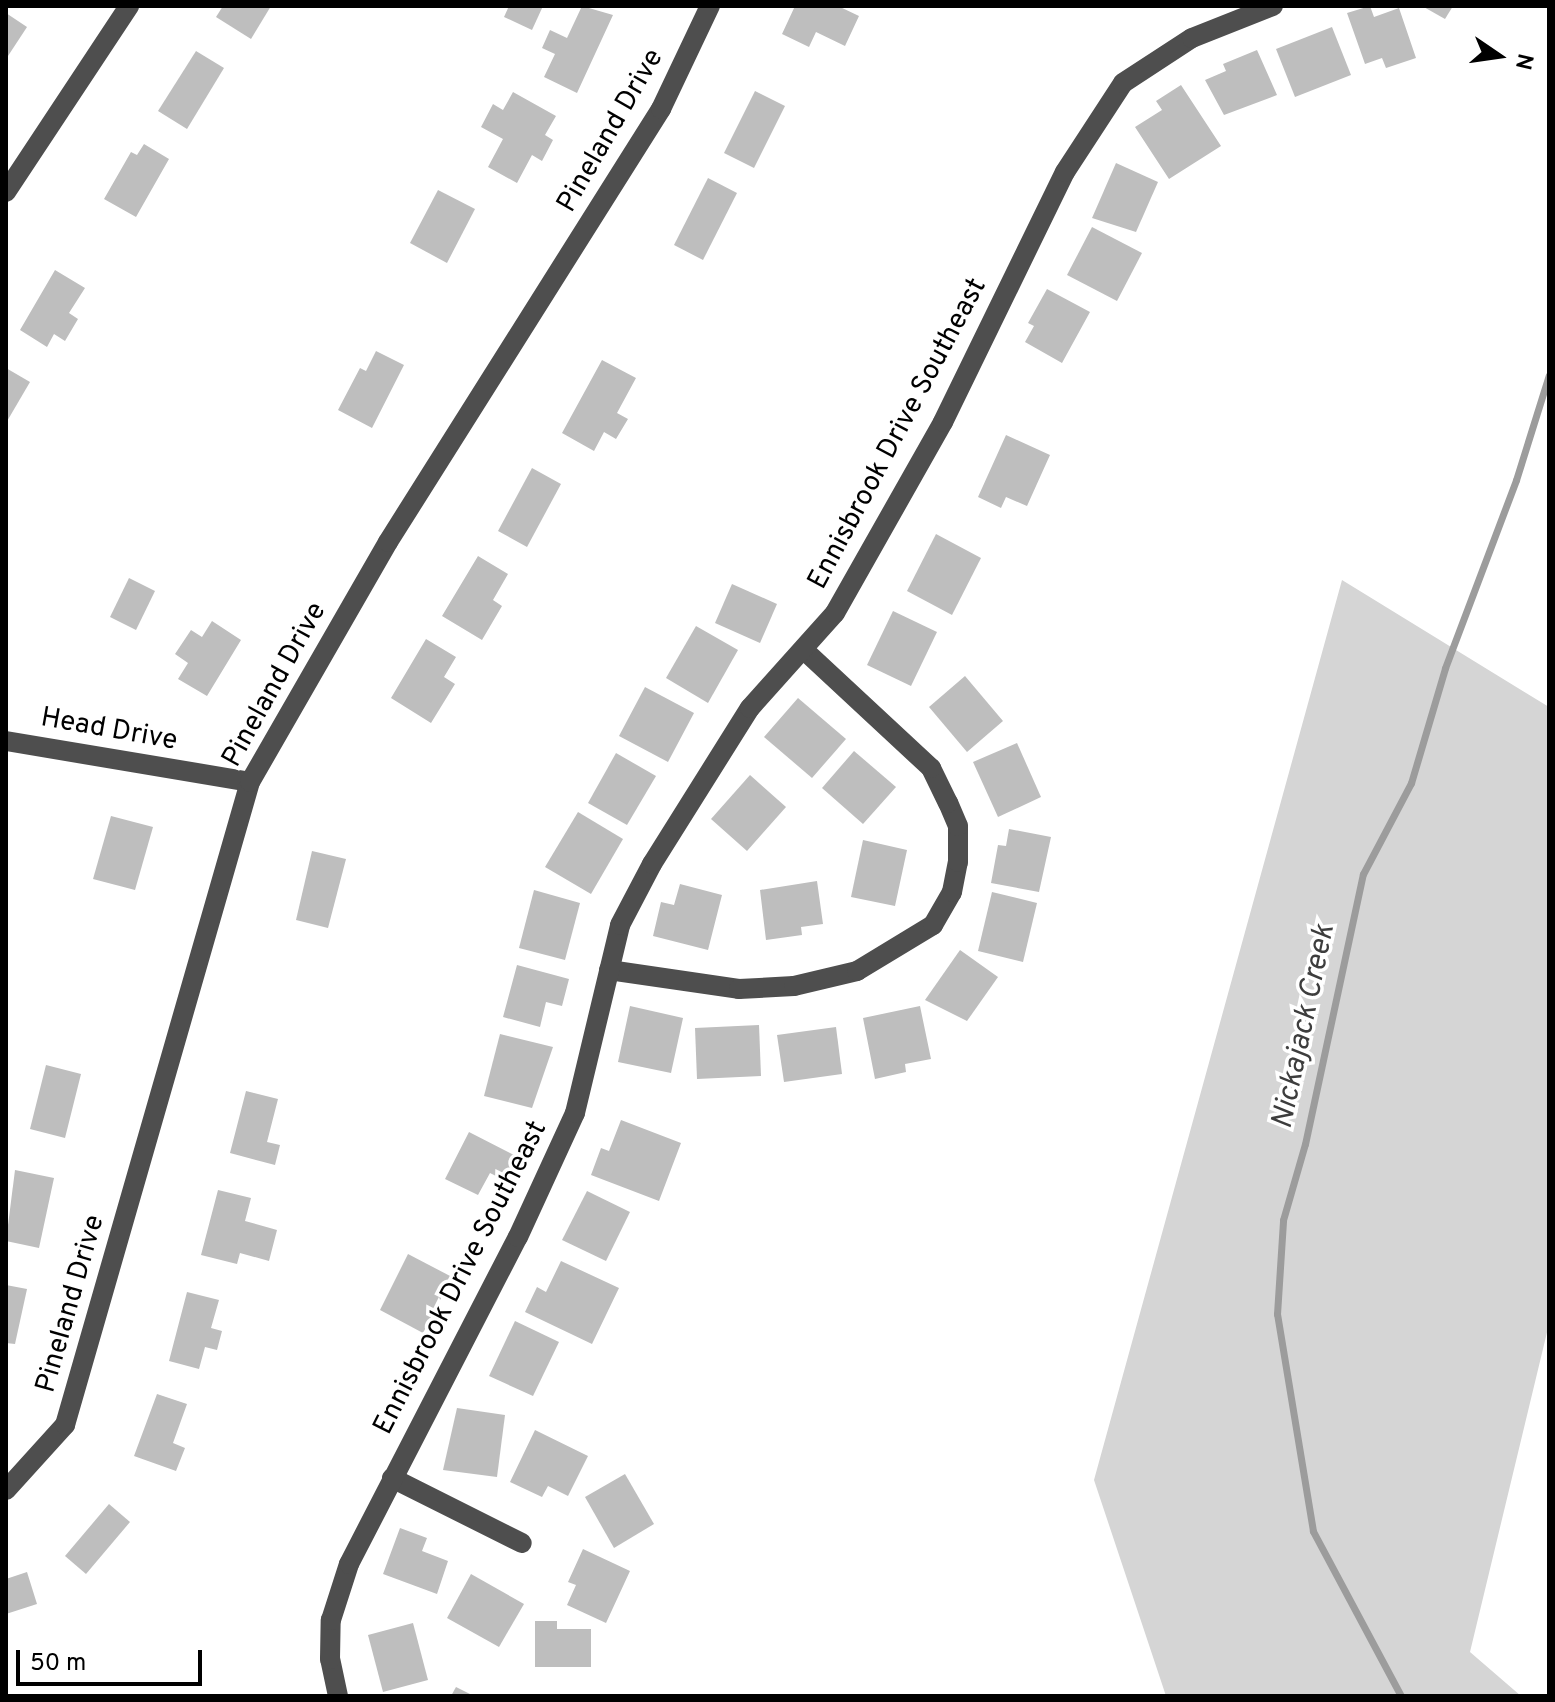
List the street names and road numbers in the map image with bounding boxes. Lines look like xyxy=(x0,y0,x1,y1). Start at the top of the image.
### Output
street label: Pineland Drive xyxy=(551,43,671,219)
street label: Ennisbrook Drive Southeast xyxy=(802,273,994,595)
street label: Pineland Drive xyxy=(216,597,334,773)
street label: Head Drive xyxy=(38,701,180,759)
street label: Ennisbrook Drive Southeast xyxy=(367,1116,555,1440)
street label: Pineland Drive xyxy=(30,1211,112,1397)

